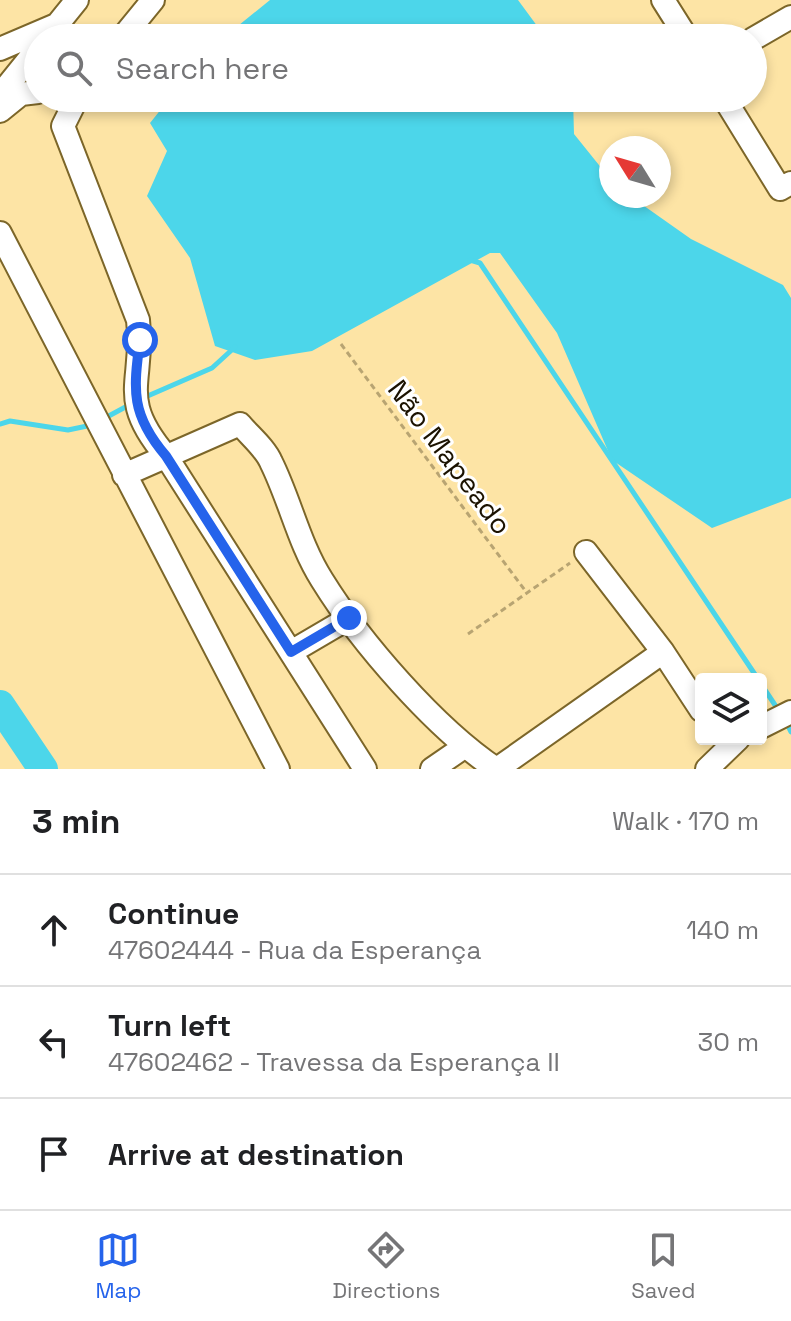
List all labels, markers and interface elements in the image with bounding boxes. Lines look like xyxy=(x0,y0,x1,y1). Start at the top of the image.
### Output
search box xyxy=(24,24,767,112)
icon: search xyxy=(52,46,96,90)
text: Search here xyxy=(116,49,289,88)
north arrow xyxy=(599,136,671,208)
route start xyxy=(122,322,158,358)
street label: Não Mapeado xyxy=(380,372,520,542)
route end xyxy=(331,600,367,636)
map controls xyxy=(695,673,767,745)
button: layers xyxy=(695,673,767,745)
text: 3 min xyxy=(32,800,120,843)
text: Walk · 170 m xyxy=(612,804,759,838)
text: Continue xyxy=(108,894,239,933)
icon: ahead xyxy=(32,908,76,952)
text: 140 m xyxy=(686,913,759,947)
text: 47602444 - Rua da Esperança xyxy=(108,933,481,967)
text: Turn left xyxy=(108,1006,231,1045)
icon: left xyxy=(32,1020,76,1064)
text: 30 m xyxy=(698,1025,759,1059)
text: 47602462 - Travessa da Esperança II xyxy=(108,1045,560,1079)
icon: arrive xyxy=(32,1132,76,1176)
text: Arrive at destination xyxy=(108,1135,404,1174)
tab: Map xyxy=(96,1228,141,1304)
tab: Directions xyxy=(332,1228,440,1304)
tab: Saved xyxy=(631,1228,695,1304)

